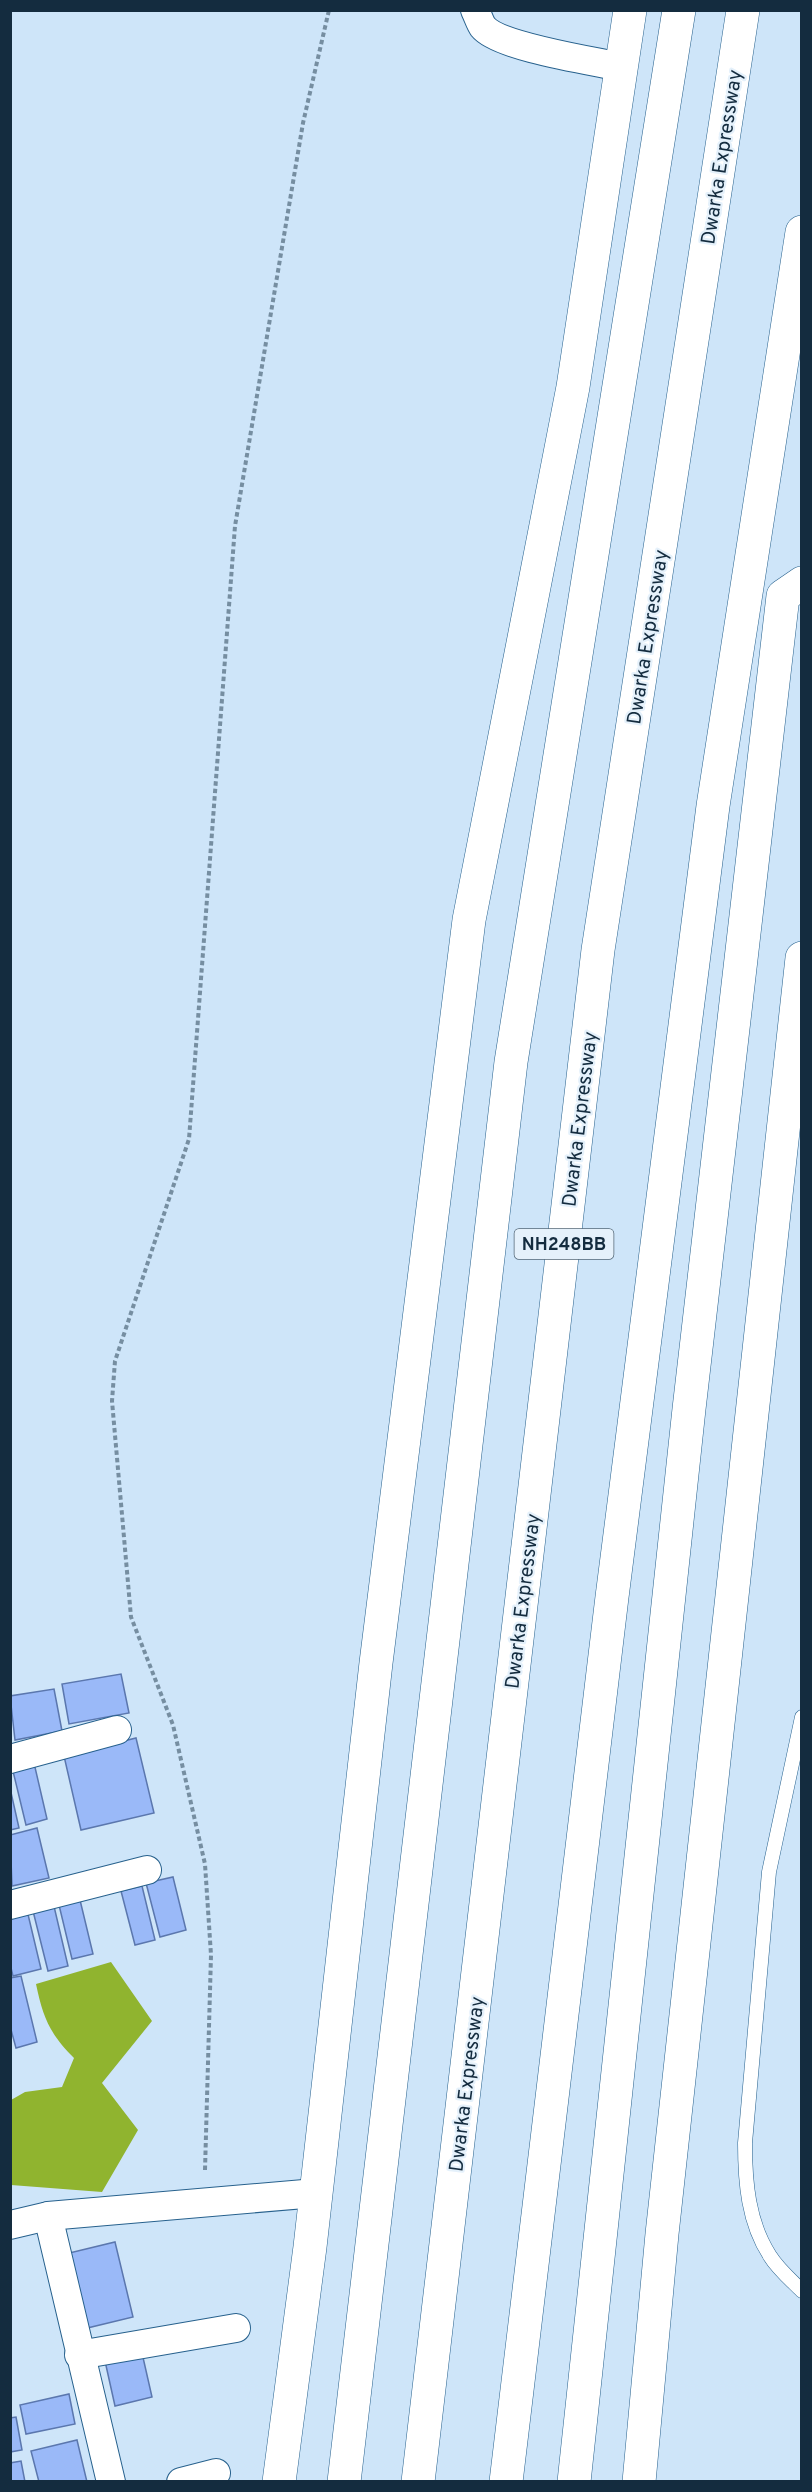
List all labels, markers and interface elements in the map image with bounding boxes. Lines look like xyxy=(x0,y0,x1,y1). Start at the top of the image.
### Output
street label: Dwarka Expressway xyxy=(696,68,750,247)
street label: Dwarka Expressway xyxy=(622,548,676,727)
street label: Dwarka Expressway xyxy=(557,1030,605,1208)
road number: NH248BB xyxy=(514,1229,614,1259)
street label: Dwarka Expressway xyxy=(500,1512,548,1690)
street label: Dwarka Expressway xyxy=(444,1995,492,2173)

